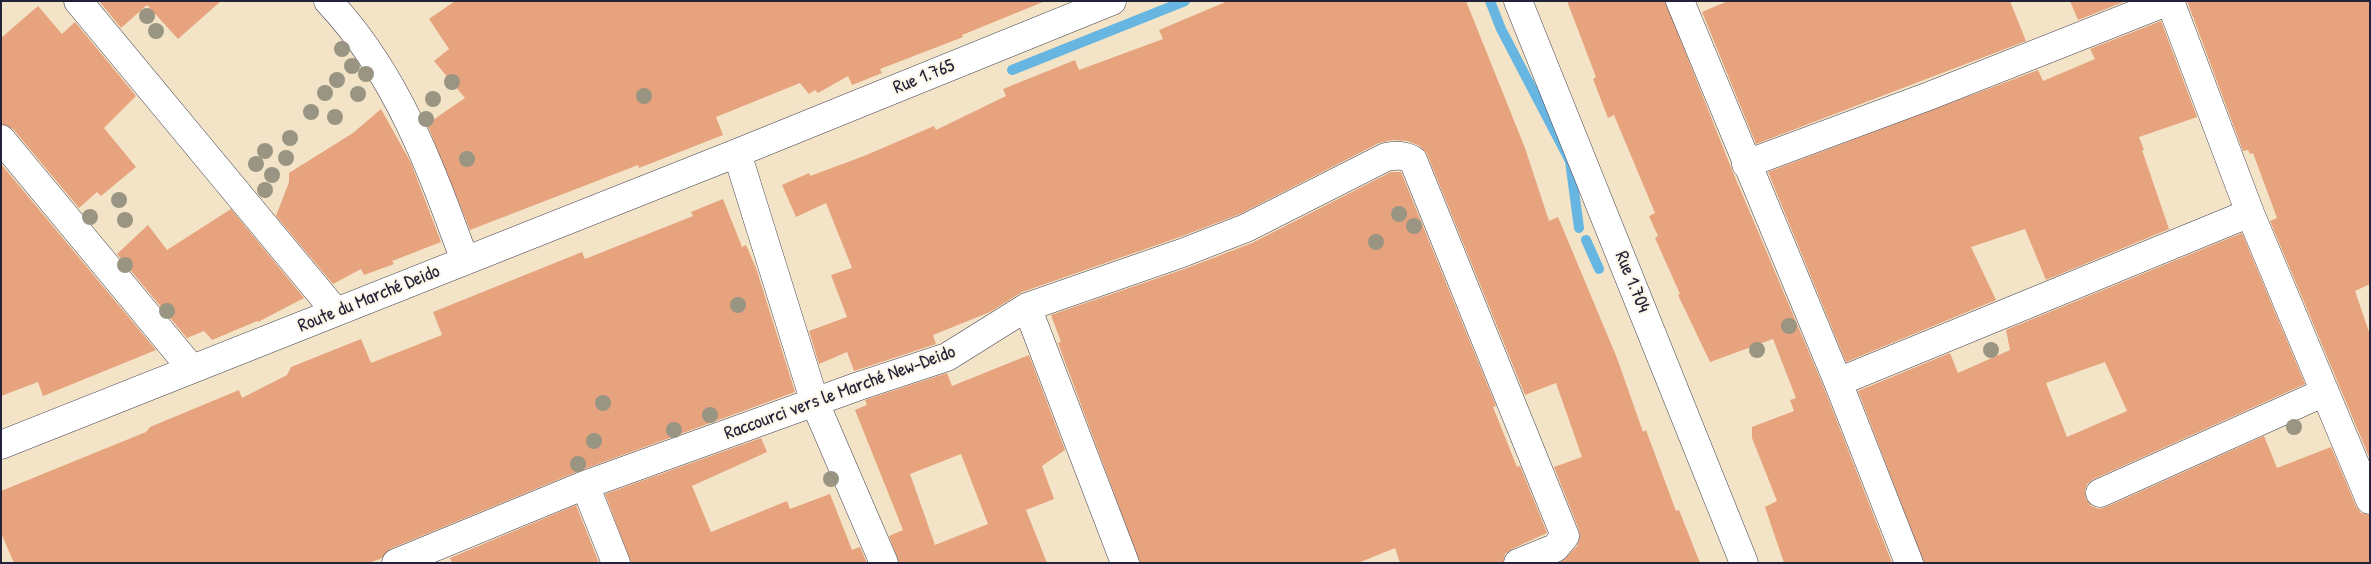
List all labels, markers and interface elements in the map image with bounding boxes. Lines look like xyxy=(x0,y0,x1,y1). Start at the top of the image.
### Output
street label: Rue 1.765 xyxy=(890,54,958,100)
street label: Rue 1.704 xyxy=(1609,248,1655,316)
street label: Route du Marché Deido xyxy=(295,260,443,338)
street label: Raccourci vers le Marché New-Deido xyxy=(721,341,959,445)

